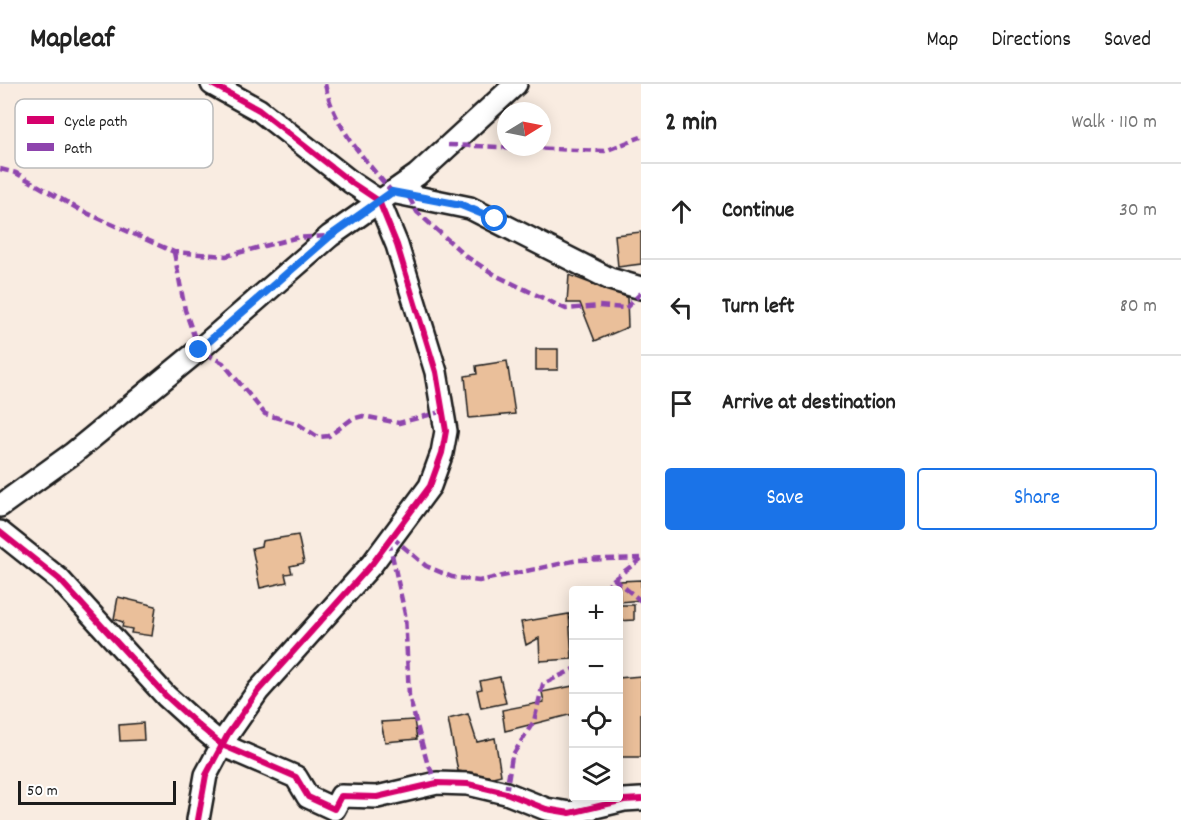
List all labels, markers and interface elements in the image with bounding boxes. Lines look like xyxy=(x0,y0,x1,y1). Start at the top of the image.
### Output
text: Mapleaf xyxy=(30,21,114,61)
text: Map xyxy=(927,26,958,56)
text: Directions xyxy=(991,26,1071,56)
text: Saved xyxy=(1104,26,1151,56)
legend xyxy=(15,99,213,168)
north arrow xyxy=(497,102,551,156)
text: 2 min xyxy=(665,105,717,142)
text: Walk · 110 m xyxy=(1071,109,1157,137)
text: Cycle path xyxy=(64,111,127,134)
text: Path xyxy=(64,138,92,161)
icon: ahead xyxy=(665,195,698,228)
text: Continue xyxy=(722,196,794,227)
text: 30 m xyxy=(1119,197,1157,225)
route start xyxy=(481,205,507,231)
icon: left xyxy=(665,291,698,324)
text: Turn left xyxy=(722,292,794,323)
text: 80 m xyxy=(1120,293,1157,321)
route end xyxy=(185,336,211,362)
icon: arrive xyxy=(665,387,698,420)
text: Arrive at destination xyxy=(722,388,896,419)
button: Save xyxy=(665,468,905,530)
button: Share xyxy=(917,468,1157,530)
map controls xyxy=(569,586,623,802)
button: + xyxy=(569,586,623,640)
button: − xyxy=(569,640,623,694)
button: locate xyxy=(569,694,623,748)
button: layers xyxy=(569,748,623,802)
scale bar xyxy=(18,778,176,806)
text: 50 m xyxy=(27,780,58,803)

